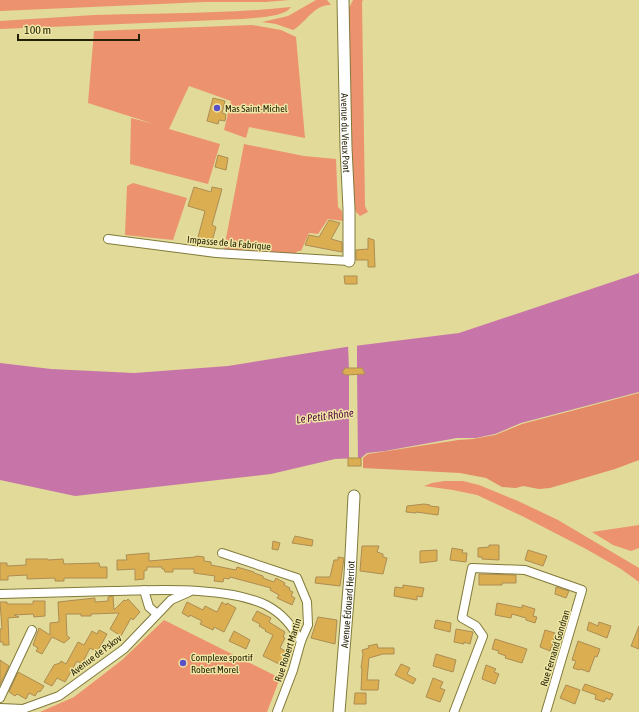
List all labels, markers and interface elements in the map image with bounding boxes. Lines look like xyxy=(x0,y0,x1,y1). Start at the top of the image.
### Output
scale bar xyxy=(18,16,139,42)
text: 100 m xyxy=(24,23,51,37)
street label: Avenue du Vieux Pont xyxy=(339,93,353,173)
marker: Mas Saint-Michel xyxy=(212,103,222,113)
place label: Mas Saint-Michel xyxy=(225,103,288,114)
street label: Impasse de la Fabrique xyxy=(187,234,272,252)
water label: Le Petit Rhône xyxy=(296,407,354,425)
street label: Avenue Édouard Herriot xyxy=(339,560,356,648)
street label: Rue Fernand Gondran xyxy=(538,608,572,688)
street label: Rue Robert Martin xyxy=(273,617,303,683)
street label: Avenue de Pskov xyxy=(68,632,124,678)
place label: Complexe sportif Robert Morel xyxy=(191,652,253,675)
marker: Complexe sportif Robert Morel xyxy=(178,658,188,668)

